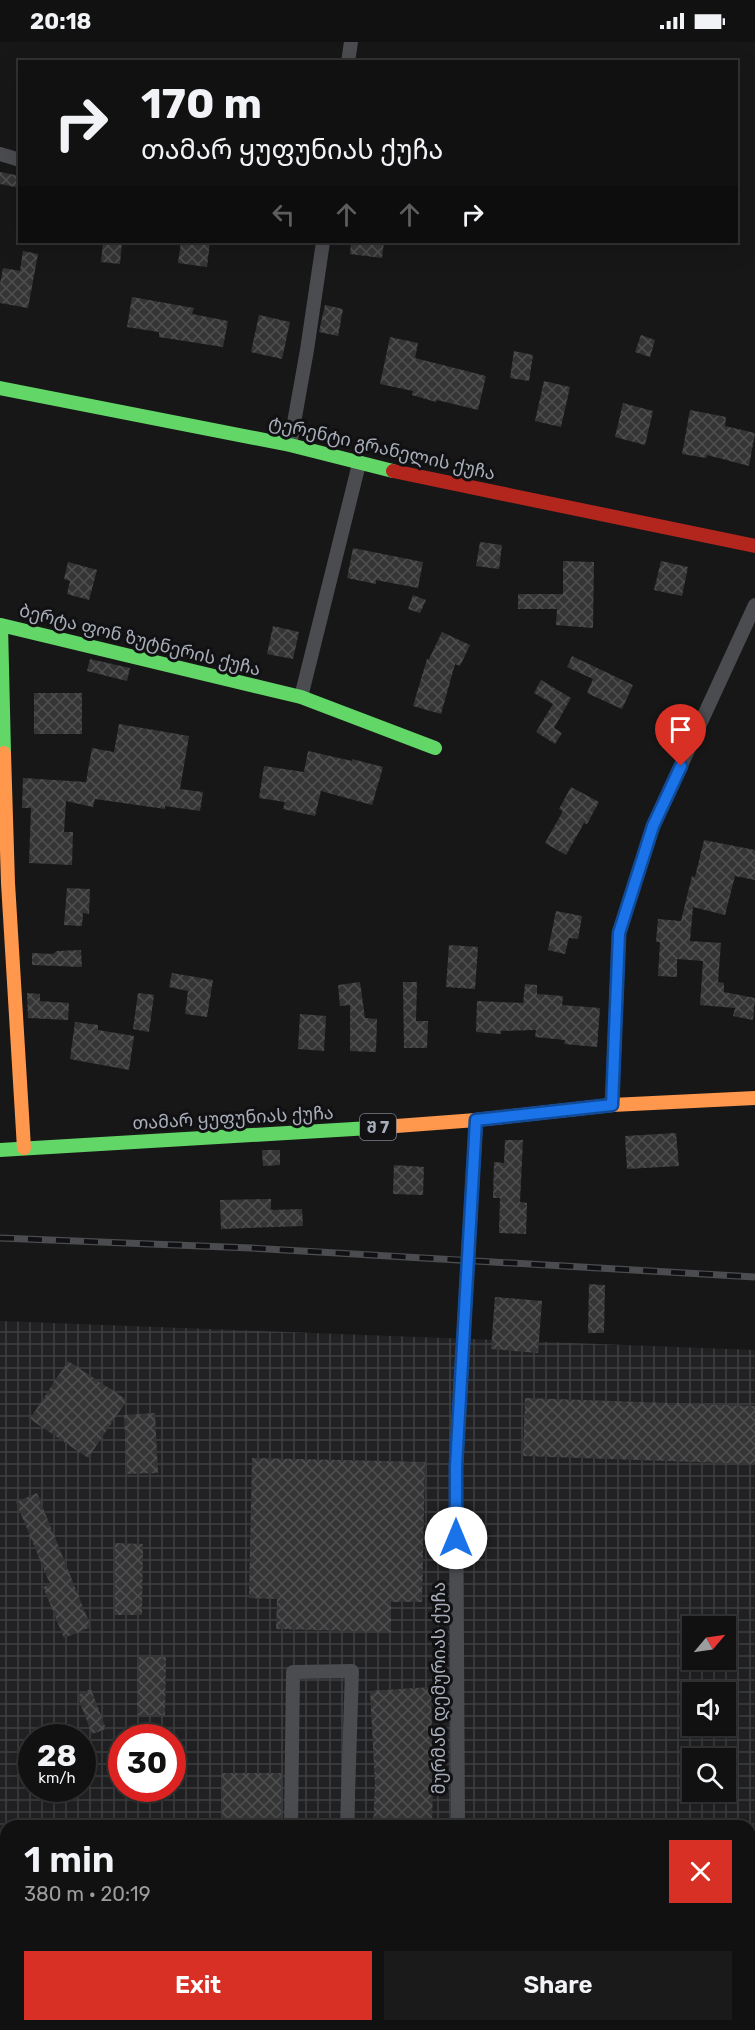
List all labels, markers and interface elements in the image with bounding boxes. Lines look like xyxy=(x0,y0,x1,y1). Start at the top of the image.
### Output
text: 20:18 xyxy=(30,8,92,35)
text: 170 m xyxy=(141,79,262,129)
icon: right xyxy=(42,84,120,162)
text: თამარ ყუფუნიას ქუჩა xyxy=(141,134,443,166)
icon: left xyxy=(267,198,300,231)
icon: ahead xyxy=(330,198,363,231)
icon: ahead xyxy=(393,198,426,231)
icon: right xyxy=(456,198,489,231)
street label: ტერენტი გრანელის ქუჩა xyxy=(267,411,497,485)
street label: ბერტა ფონ ზუტნერის ქუჩა xyxy=(17,599,263,681)
pin xyxy=(655,704,706,766)
icon: arrive xyxy=(664,713,697,746)
street label: თამარ ყუფუნიას ქუჩა xyxy=(132,1102,334,1134)
road number: შ 7 xyxy=(360,1114,396,1140)
position arrow xyxy=(424,1506,488,1570)
street label: მურმან დემურიას ქუჩა xyxy=(428,1582,450,1794)
north arrow xyxy=(682,1616,736,1670)
map controls xyxy=(682,1616,736,1802)
button: sound xyxy=(682,1682,736,1736)
speed limit sign: 30 xyxy=(108,1724,186,1802)
text: 28 xyxy=(37,1738,77,1774)
button: search xyxy=(682,1748,736,1802)
text: km/h xyxy=(38,1769,76,1787)
text: 1 min xyxy=(24,1838,115,1881)
button: close xyxy=(669,1840,732,1903)
text: 380 m · 20:19 xyxy=(24,1882,151,1906)
button: Exit xyxy=(24,1951,372,2020)
button: Share xyxy=(384,1951,732,2020)

